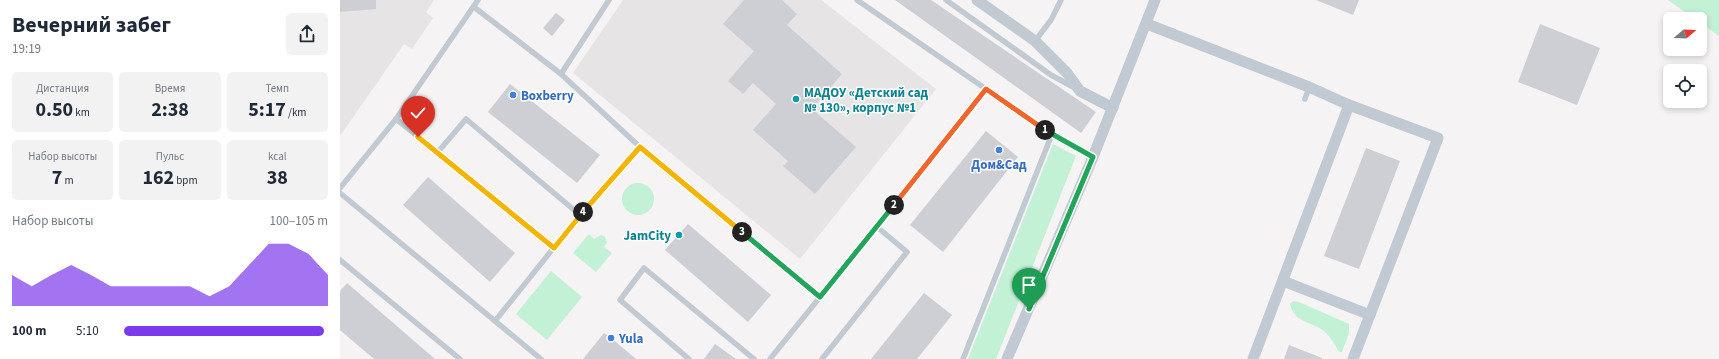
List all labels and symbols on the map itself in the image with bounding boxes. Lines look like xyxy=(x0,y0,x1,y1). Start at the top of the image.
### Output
north arrow xyxy=(1663,12,1707,56)
place label: МАДОУ «Детский сад № 130», корпус №1 xyxy=(804,84,929,117)
place label: Boxberry xyxy=(521,87,574,105)
marker: Boxberry xyxy=(508,90,518,100)
marker: МАДОУ «Детский сад № 130», корпус №1 xyxy=(791,94,801,104)
pin xyxy=(401,96,435,137)
pin: 1 xyxy=(1035,120,1055,140)
marker: Дом&Сад xyxy=(994,145,1004,155)
place label: Дом&Сад xyxy=(971,156,1027,174)
pin: 2 xyxy=(884,195,904,215)
pin: 4 xyxy=(573,202,593,222)
pin: 3 xyxy=(732,222,752,242)
place label: JamCity xyxy=(623,227,671,245)
marker: JamCity xyxy=(674,230,684,240)
pin xyxy=(1012,268,1046,309)
place label: Yula xyxy=(618,330,643,348)
marker: Yula xyxy=(606,333,616,343)

